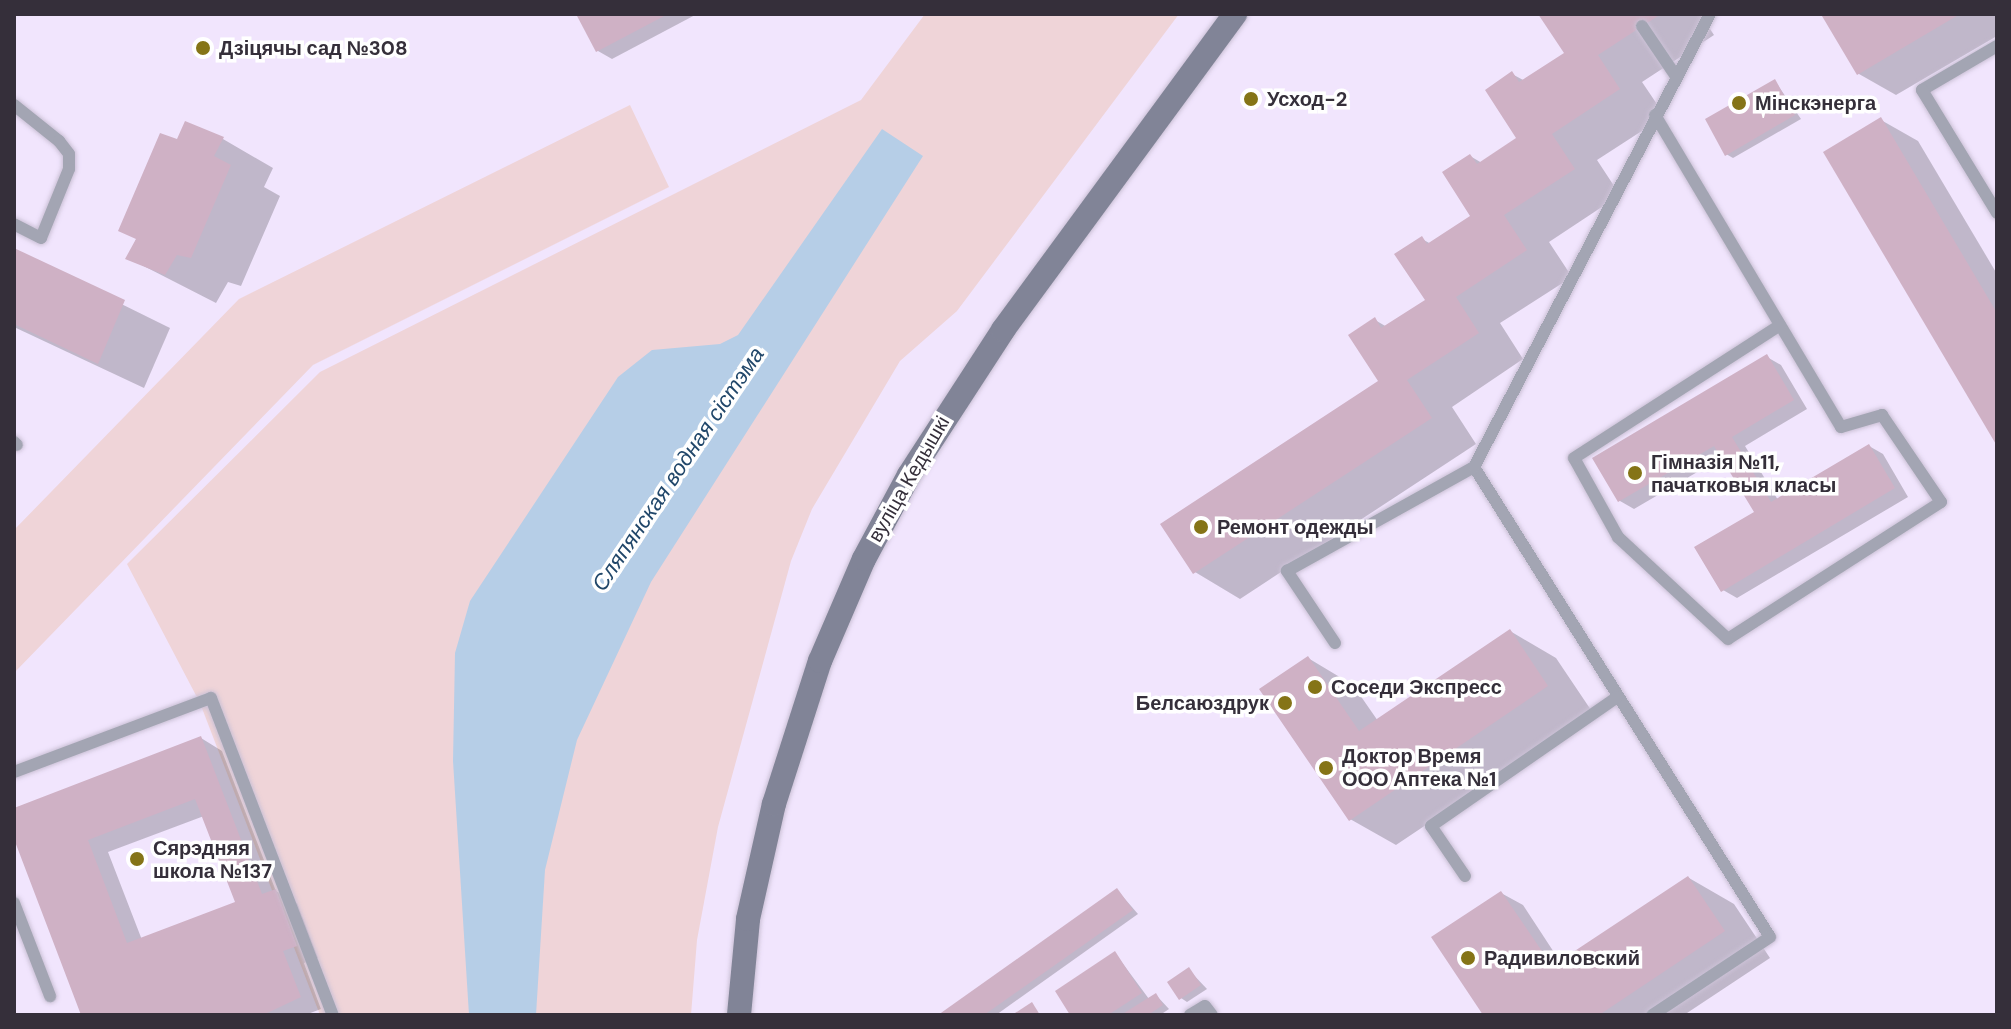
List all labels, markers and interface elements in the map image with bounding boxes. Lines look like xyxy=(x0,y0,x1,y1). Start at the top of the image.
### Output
place label: Дзіцячы сад №308 xyxy=(219,36,408,60)
marker: Дзіцячы сад №308 xyxy=(194,39,212,57)
place label: Усход-2 xyxy=(1267,87,1347,111)
marker: Усход-2 xyxy=(1242,90,1260,108)
place label: Мінскэнерга xyxy=(1755,91,1876,115)
marker: Мінскэнерга xyxy=(1730,94,1748,112)
water label: Сляпянская водная сістэма xyxy=(586,342,770,596)
street label: вуліца Кедышкі xyxy=(863,412,955,546)
place label: Гімназія №11, пачатковыя класы xyxy=(1651,450,1836,497)
marker: Гімназія №11, пачатковыя класы xyxy=(1626,464,1644,482)
place label: Ремонт одежды xyxy=(1217,515,1373,539)
marker: Ремонт одежды xyxy=(1192,518,1210,536)
place label: Соседи Экспресс xyxy=(1331,675,1502,699)
marker: Соседи Экспресс xyxy=(1306,678,1324,696)
place label: Белсаюздрук xyxy=(1136,691,1269,715)
marker: Белсаюздрук xyxy=(1276,694,1294,712)
place label: Доктор Время ООО Аптека №1 xyxy=(1342,744,1496,791)
marker: Доктор Время ООО Аптека №1 xyxy=(1317,759,1335,777)
place label: Сярэдняя школа №137 xyxy=(153,836,272,883)
marker: Сярэдняя школа №137 xyxy=(128,850,146,868)
place label: Радивиловский xyxy=(1484,946,1640,970)
marker: Радивиловский xyxy=(1459,949,1477,967)

